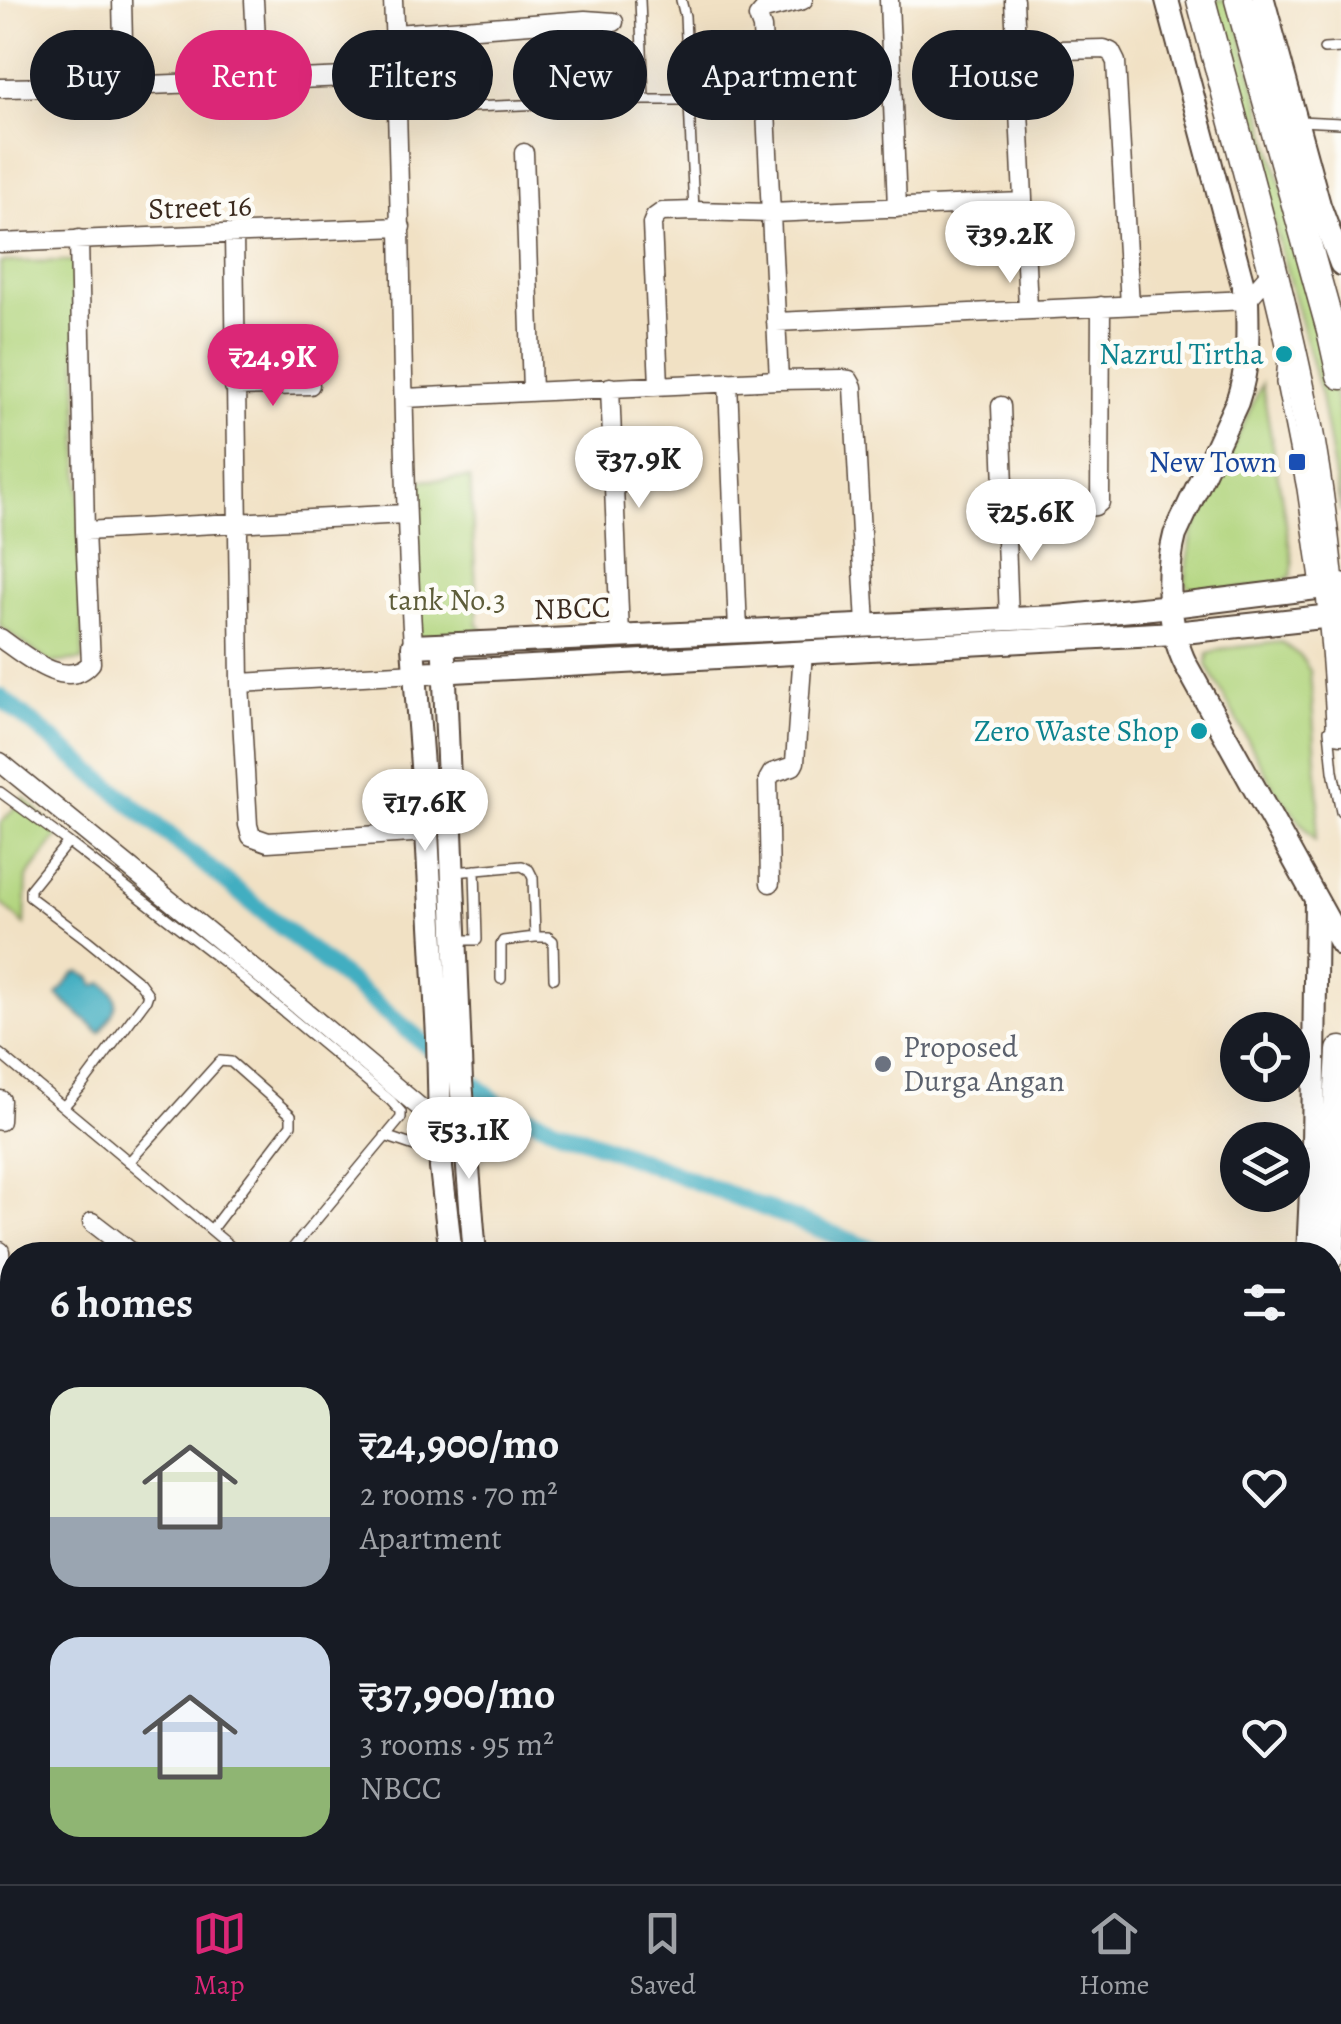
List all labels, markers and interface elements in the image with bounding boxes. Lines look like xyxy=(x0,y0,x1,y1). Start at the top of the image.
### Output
chip: Buy xyxy=(30,30,155,120)
chip: Rent xyxy=(175,30,312,120)
chip: Filters xyxy=(332,30,493,120)
chip: New xyxy=(513,30,647,120)
chip: Apartment xyxy=(667,30,892,120)
chip: House xyxy=(912,30,1074,120)
street label: Street 16 xyxy=(147,185,253,229)
pin: ₹39.2K xyxy=(929,201,1091,286)
text: ₹39.2K xyxy=(967,211,1053,255)
pin: ₹24.9K xyxy=(192,324,354,409)
text: ₹24.9K xyxy=(229,334,317,378)
place label: Nazrul Tirtha xyxy=(1099,334,1264,374)
marker: Nazrul Tirtha xyxy=(1273,343,1295,365)
pin: ₹37.9K xyxy=(558,426,720,511)
text: ₹37.9K xyxy=(597,436,681,480)
place label: New Town xyxy=(1149,442,1277,482)
marker: New Town xyxy=(1286,451,1308,473)
pin: ₹25.6K xyxy=(950,479,1112,564)
text: ₹25.6K xyxy=(988,489,1074,533)
park label: tank No.3 xyxy=(388,580,506,620)
street label: NBCC xyxy=(533,587,611,629)
place label: Zero Waste Shop xyxy=(974,711,1179,751)
marker: Zero Waste Shop xyxy=(1188,720,1210,742)
pin: ₹17.6K xyxy=(344,769,506,854)
text: ₹17.6K xyxy=(384,779,466,823)
map controls xyxy=(1220,1012,1310,1212)
button: locate xyxy=(1220,1012,1310,1102)
place label: Proposed Durga Angan xyxy=(903,1027,1065,1101)
marker: Proposed Durga Angan xyxy=(872,1053,894,1075)
pin: ₹53.1K xyxy=(388,1097,550,1182)
text: ₹53.1K xyxy=(429,1107,509,1151)
button: layers xyxy=(1220,1122,1310,1212)
text: 6 homes xyxy=(50,1274,193,1331)
icon: filters xyxy=(1237,1275,1292,1330)
text: ₹24,900/mo xyxy=(360,1415,559,1472)
icon: home xyxy=(130,1427,250,1547)
icon: heart xyxy=(1237,1460,1292,1515)
text: 2 rooms · 70 m² xyxy=(360,1472,558,1516)
text: Apartment xyxy=(360,1516,502,1560)
text: ₹37,900/mo xyxy=(360,1665,555,1722)
icon: home xyxy=(130,1677,250,1797)
icon: heart xyxy=(1237,1710,1292,1765)
text: 3 rooms · 95 m² xyxy=(360,1722,554,1766)
text: NBCC xyxy=(360,1766,442,1810)
tab: Map xyxy=(192,1906,247,2004)
tab: Saved xyxy=(630,1906,696,2004)
tab: Home xyxy=(1079,1906,1149,2004)

